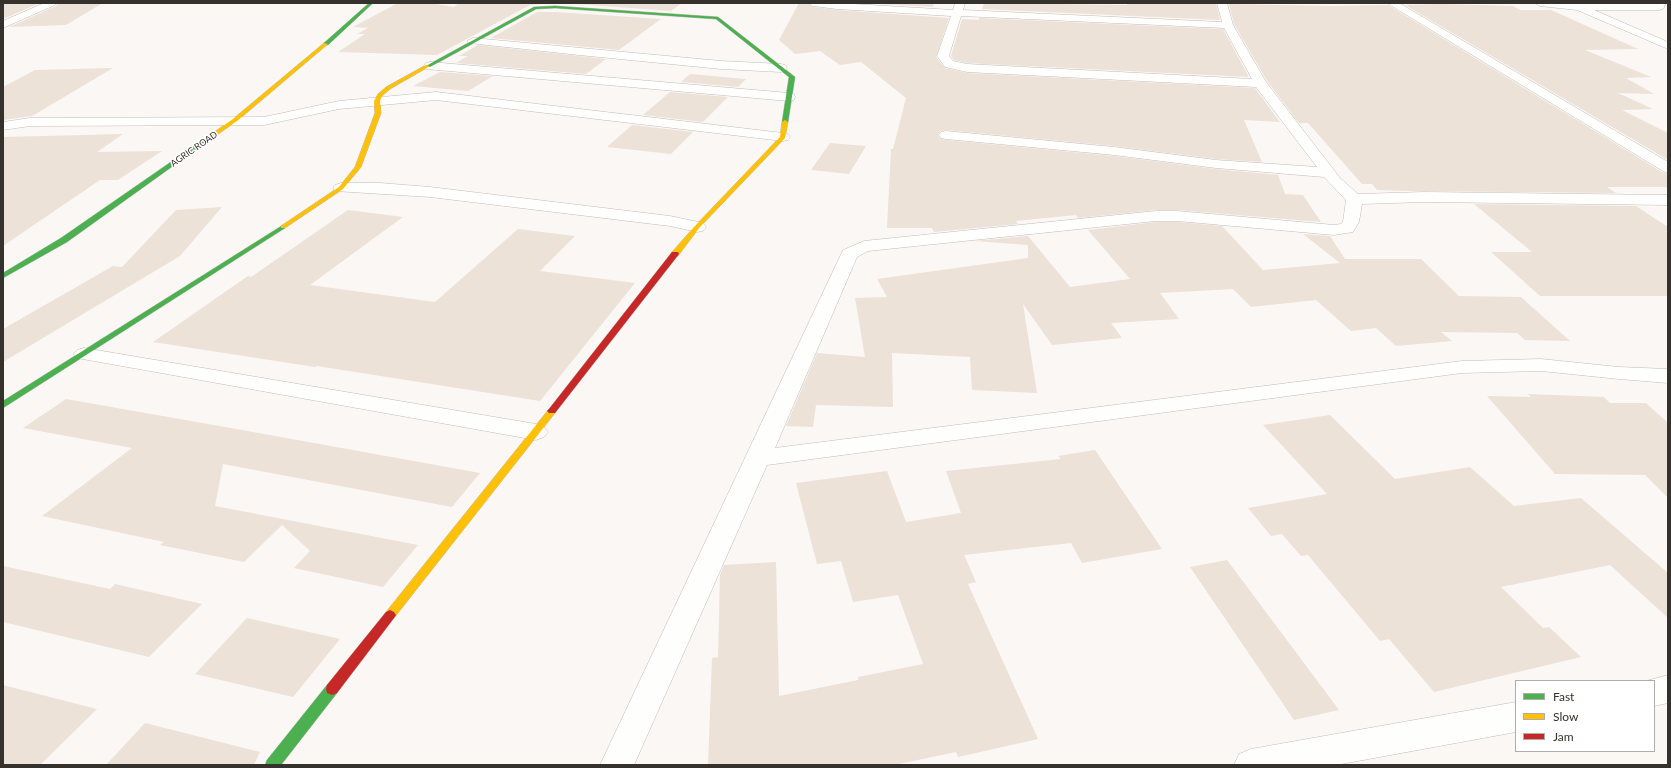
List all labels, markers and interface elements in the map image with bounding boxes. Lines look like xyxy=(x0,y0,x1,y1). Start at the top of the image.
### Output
street label: AGRIC ROAD xyxy=(169,129,219,169)
legend xyxy=(1515,680,1655,752)
text: Fast xyxy=(1553,689,1574,704)
text: Slow xyxy=(1553,709,1578,724)
text: Jam xyxy=(1553,729,1574,744)

